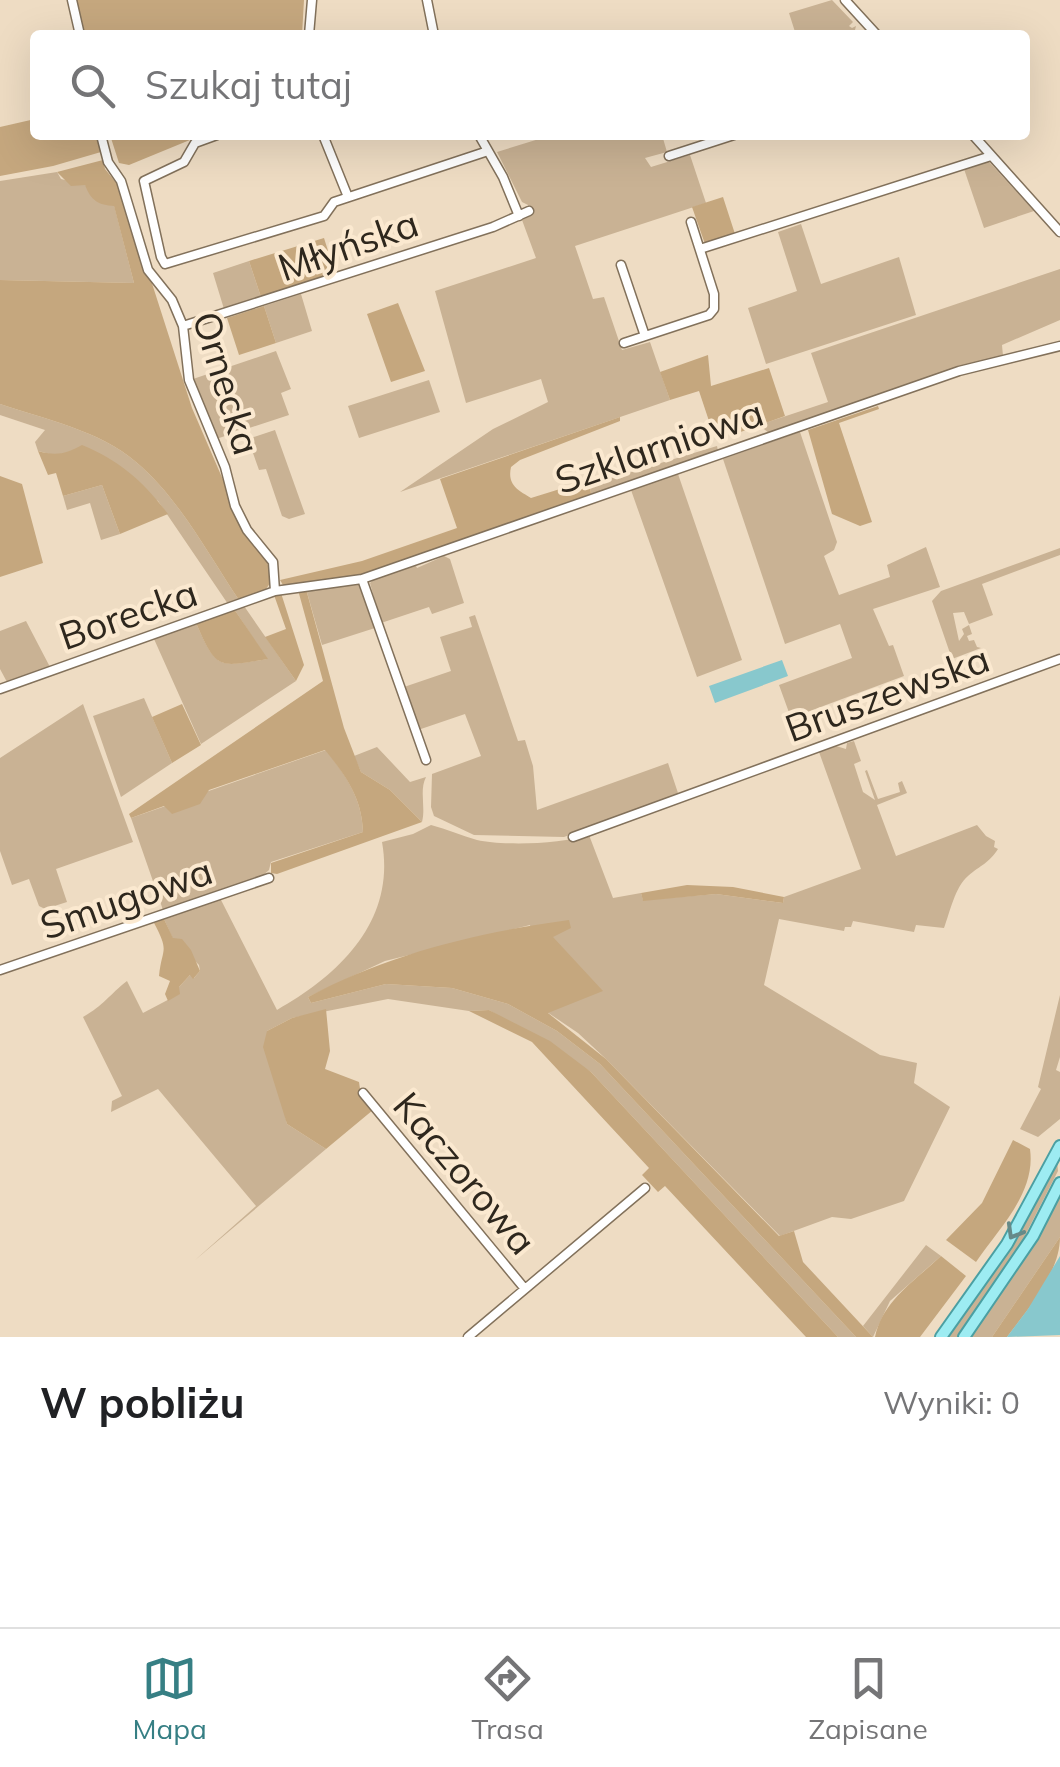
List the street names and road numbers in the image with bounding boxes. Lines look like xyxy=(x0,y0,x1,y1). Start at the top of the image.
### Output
street label: Młyńska xyxy=(272,199,424,291)
street label: Ornecka xyxy=(183,306,271,460)
street label: Szklarniowa xyxy=(549,388,769,504)
street label: Borecka xyxy=(53,568,203,660)
street label: Bruszewska xyxy=(778,634,996,752)
street label: Smugowa xyxy=(34,846,218,950)
street label: Kaczorowa xyxy=(383,1082,547,1264)

